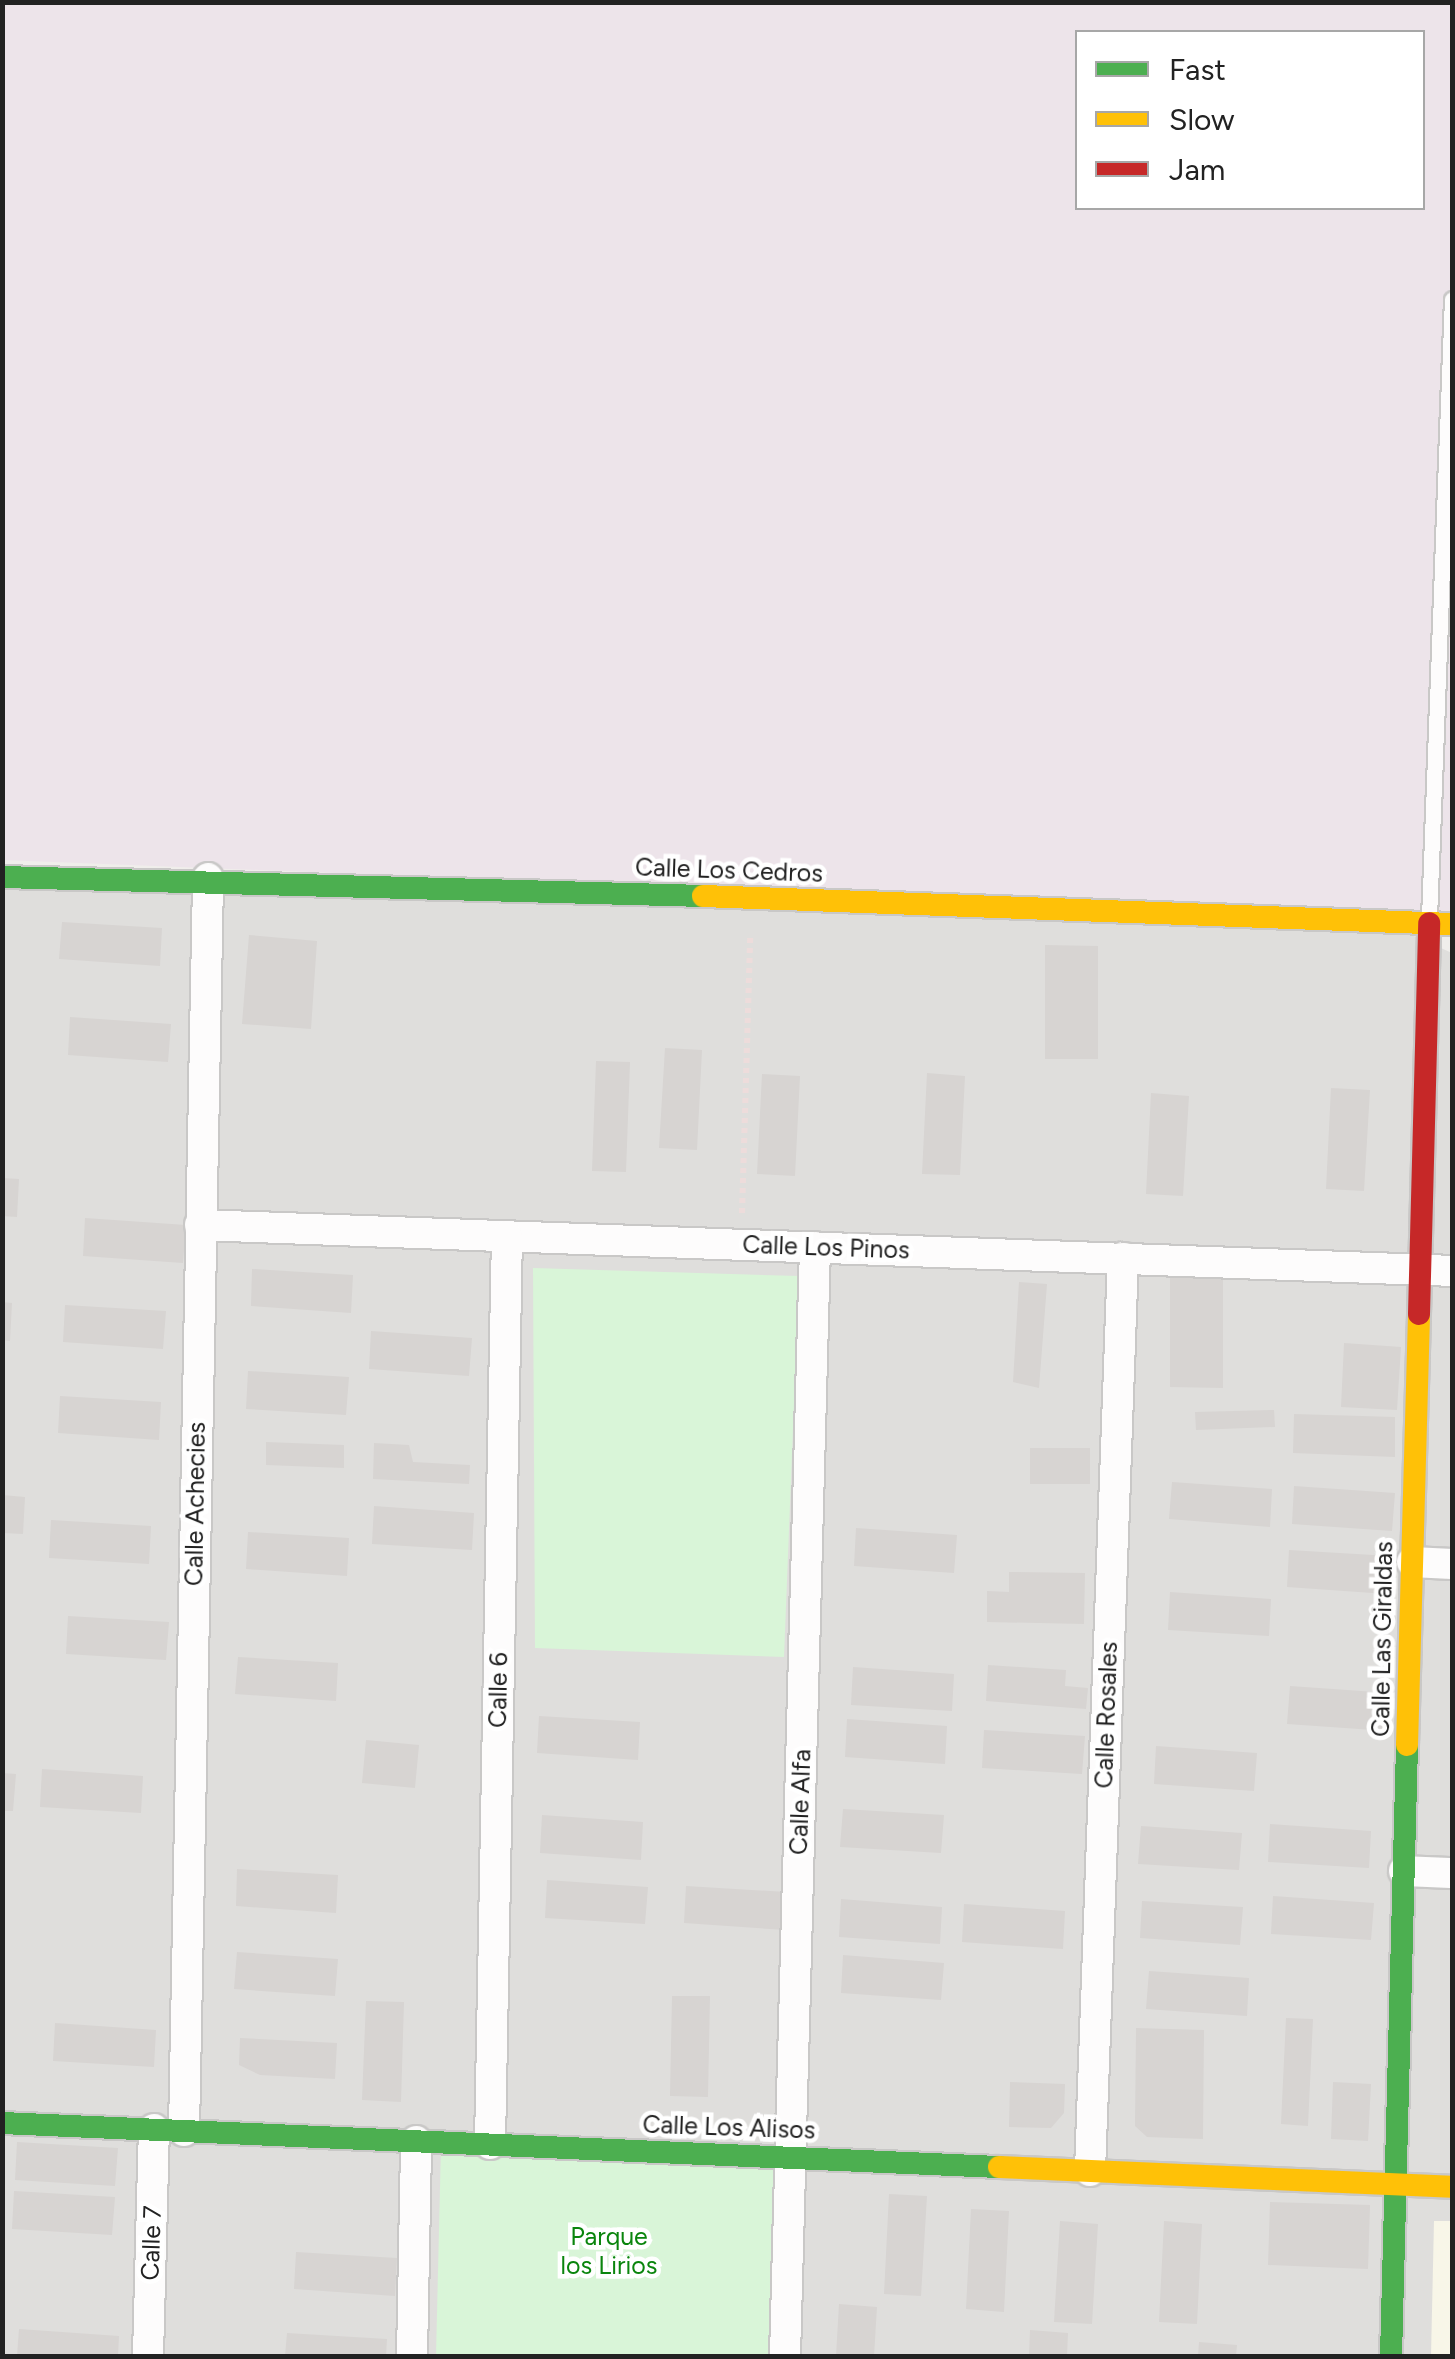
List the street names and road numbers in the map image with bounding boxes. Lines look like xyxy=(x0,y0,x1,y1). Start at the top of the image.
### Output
street label: Calle Los Cedros xyxy=(635,852,823,888)
street label: Calle Los Pinos xyxy=(742,1229,910,1265)
street label: Calle Achecies xyxy=(179,1422,211,1586)
street label: Calle Las Giraldas xyxy=(1365,1541,1399,1737)
street label: Calle Rosales xyxy=(1088,1641,1124,1789)
street label: Calle 6 xyxy=(482,1652,514,1728)
street label: Calle Alfa xyxy=(783,1749,817,1855)
street label: Calle Los Alisos xyxy=(642,2109,816,2145)
street label: Calle 7 xyxy=(135,2205,167,2281)

